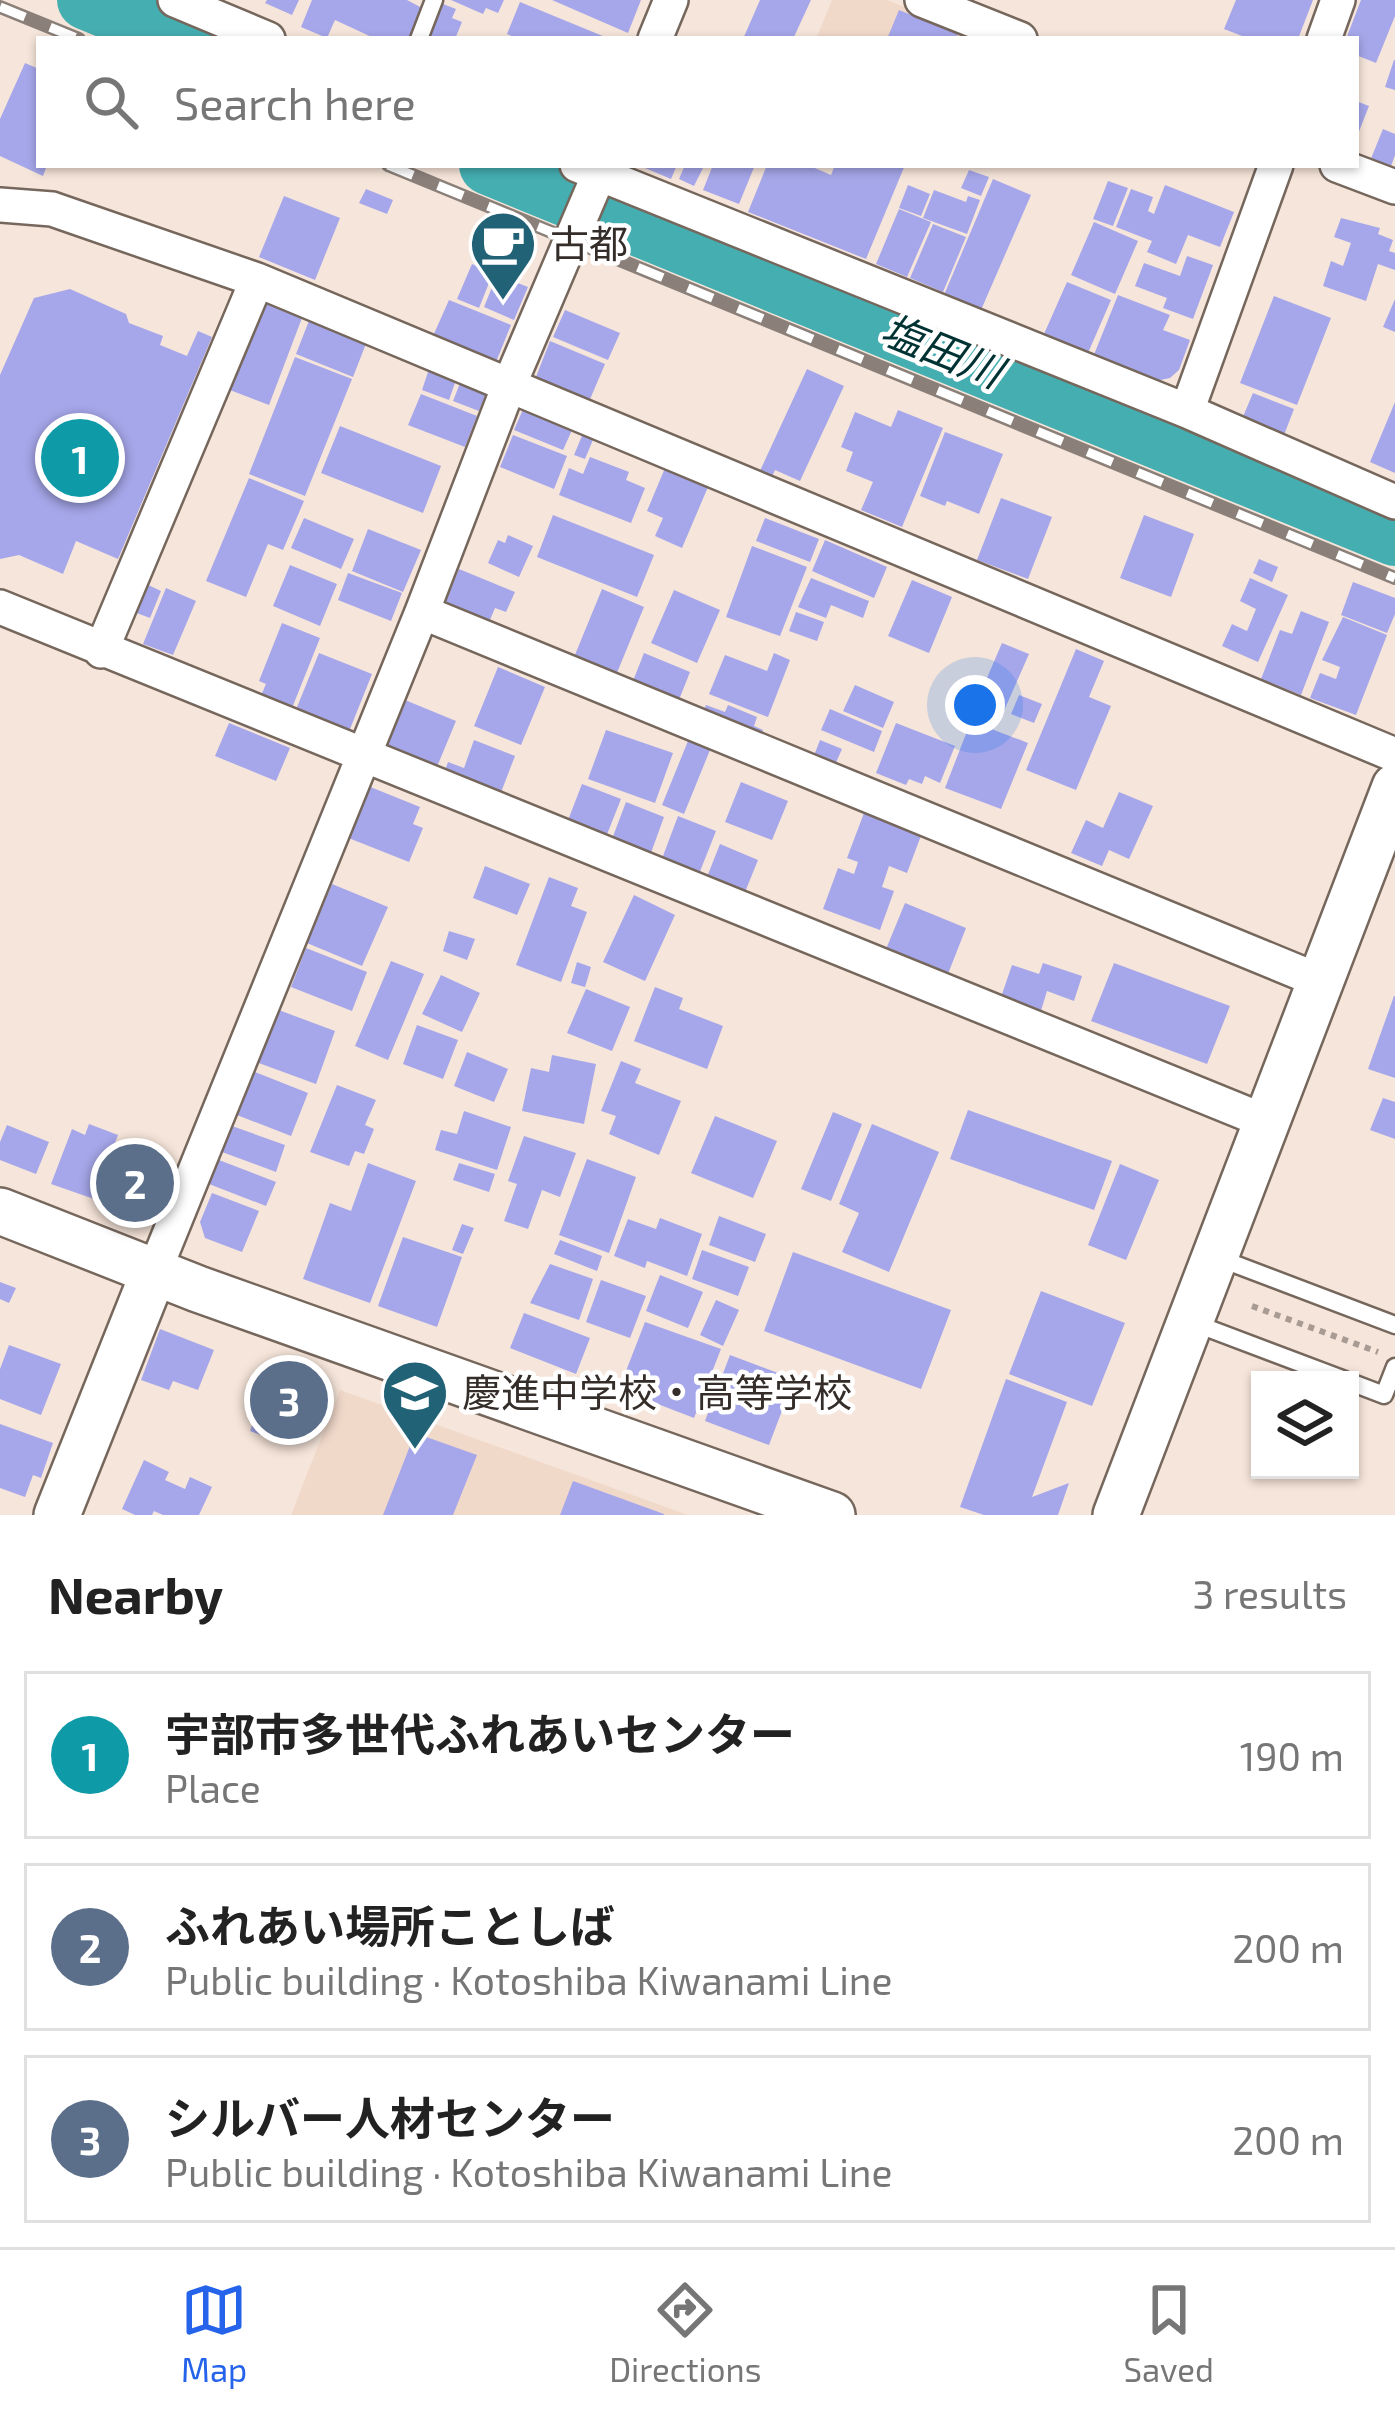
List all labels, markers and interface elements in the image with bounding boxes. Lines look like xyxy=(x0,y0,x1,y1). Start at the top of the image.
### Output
search box xyxy=(36,36,1359,168)
icon: search xyxy=(78,69,144,135)
text: Search here xyxy=(174,75,416,129)
cafe icon: 古都 xyxy=(468,209,538,303)
place label: 古都 xyxy=(550,219,628,266)
water label: 塩田川 xyxy=(875,302,1014,397)
pin: 1 xyxy=(41,413,119,503)
your location xyxy=(945,675,1005,735)
pin: 2 xyxy=(96,1138,174,1228)
pin: 3 xyxy=(250,1355,328,1445)
school or university icon: 慶進中学校・高等学校 xyxy=(380,1358,450,1452)
place label: 慶進中学校・高等学校 xyxy=(462,1368,852,1415)
map controls xyxy=(1251,1371,1359,1479)
button: layers xyxy=(1251,1371,1359,1479)
text: Nearby xyxy=(48,1563,223,1624)
text: 3 results xyxy=(1193,1570,1347,1617)
text: 宇部市多世代ふれあいセンター xyxy=(165,1706,795,1760)
text: 1 xyxy=(82,1732,98,1779)
text: 190 m xyxy=(1240,1732,1344,1779)
text: Place xyxy=(165,1764,261,1811)
text: ふれあい場所ことしば xyxy=(165,1898,615,1952)
text: 2 xyxy=(79,1924,101,1971)
text: 200 m xyxy=(1232,1924,1344,1971)
text: Public building · Kotoshiba Kiwanami Line xyxy=(165,1956,892,2003)
text: シルバー人材センター xyxy=(165,2090,615,2144)
text: 3 xyxy=(79,2116,101,2163)
text: 200 m xyxy=(1232,2116,1344,2163)
text: Public building · Kotoshiba Kiwanami Line xyxy=(165,2148,892,2195)
tab: Map xyxy=(181,2277,247,2389)
tab: Directions xyxy=(609,2277,761,2389)
tab: Saved xyxy=(1123,2277,1214,2389)

